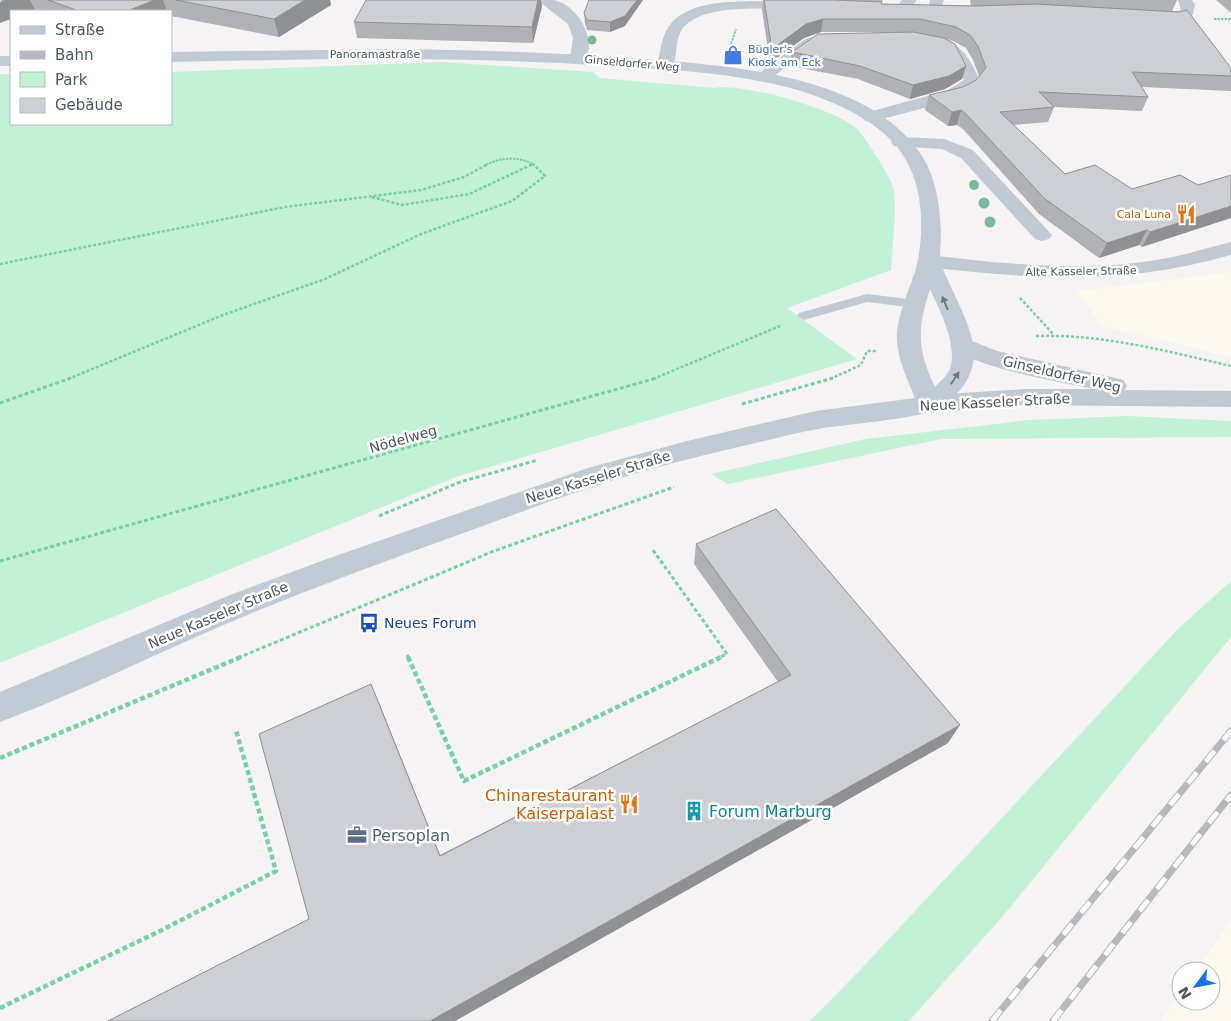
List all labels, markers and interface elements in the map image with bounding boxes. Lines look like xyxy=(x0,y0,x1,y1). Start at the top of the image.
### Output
legend xyxy=(10,10,172,125)
text: Straße xyxy=(55,21,104,39)
place label: Bügler's Kiosk am Eck xyxy=(748,43,822,69)
shop icon: Bügler's Kiosk am Eck xyxy=(722,44,744,66)
text: Bahn xyxy=(55,46,94,64)
street label: Panoramastraße xyxy=(330,48,420,61)
street label: Ginseldorfer Weg xyxy=(584,53,680,74)
text: Park xyxy=(55,71,88,89)
text: Gebäude xyxy=(55,96,123,114)
restaurant icon: Cala Luna xyxy=(1175,203,1197,225)
place label: Cala Luna xyxy=(1117,208,1171,221)
street label: Alte Kasseler Straße xyxy=(1025,264,1137,279)
one-way arrow xyxy=(941,295,949,310)
street label: Ginseldorfer Weg xyxy=(1001,353,1123,395)
one-way arrow xyxy=(950,371,960,385)
street label: Neue Kasseler Straße xyxy=(919,390,1071,414)
street label: Nödelweg xyxy=(367,422,439,456)
street label: Neue Kasseler Straße xyxy=(524,447,672,507)
street label: Neue Kasseler Straße xyxy=(146,578,290,652)
bus stop icon: Neues Forum xyxy=(358,612,380,634)
place label: Neues Forum xyxy=(384,615,477,631)
place label: Chinarestaurant Kaiserpalast xyxy=(485,786,614,823)
restaurant icon: Chinarestaurant Kaiserpalast xyxy=(618,793,640,815)
building icon: Forum Marburg xyxy=(683,800,705,822)
place label: Forum Marburg xyxy=(709,802,832,821)
office icon: Persoplan xyxy=(346,824,368,846)
place label: Persoplan xyxy=(372,826,450,845)
north arrow xyxy=(1171,961,1221,1011)
text: N xyxy=(1175,984,1195,1002)

